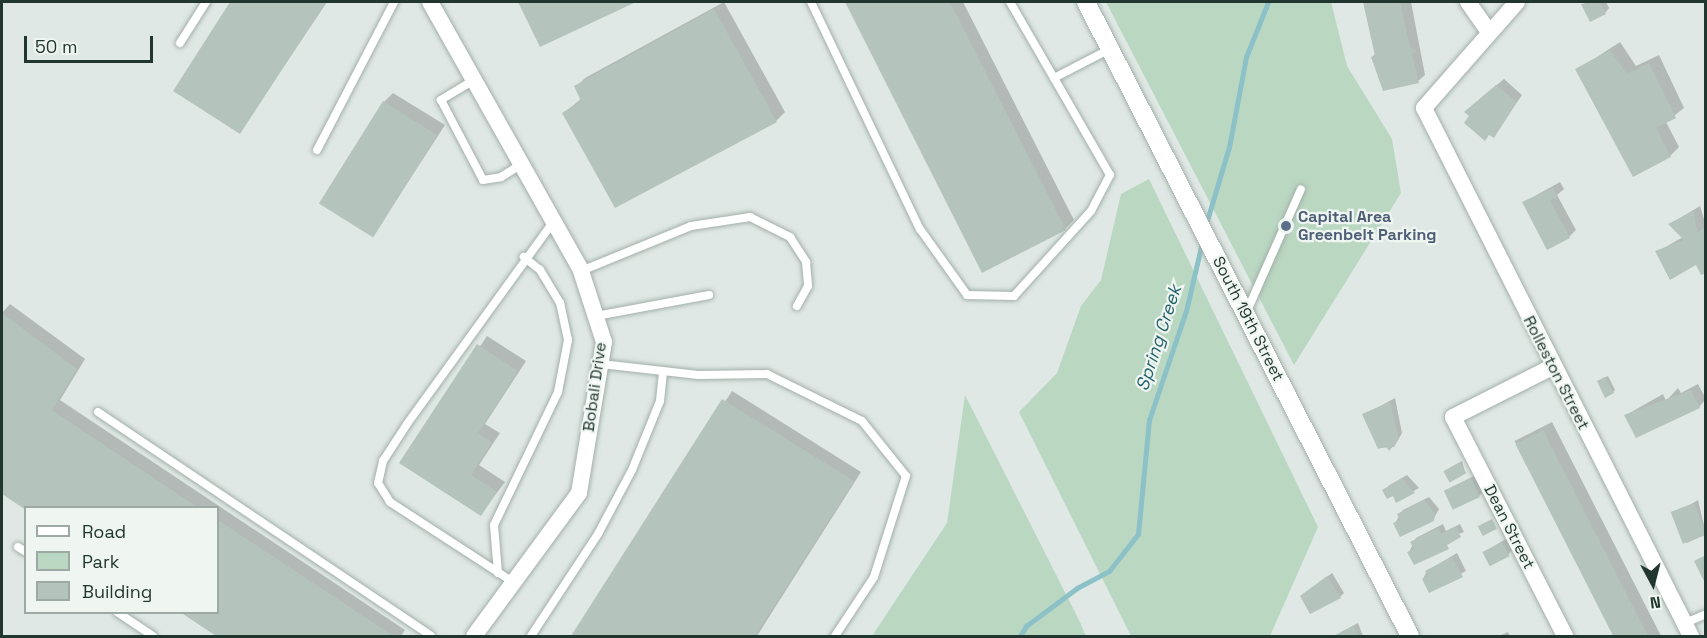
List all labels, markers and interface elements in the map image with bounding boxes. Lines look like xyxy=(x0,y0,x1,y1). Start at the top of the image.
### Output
scale bar xyxy=(27,24,156,62)
text: 50 m xyxy=(35,35,77,58)
place label: Capital Area Greenbelt Parking xyxy=(1298,207,1436,245)
marker: Capital Area Greenbelt Parking xyxy=(1279,219,1293,233)
street label: South 19th Street xyxy=(1208,253,1288,385)
water label: Spring Creek xyxy=(1132,282,1186,394)
street label: Rolleston Street xyxy=(1519,313,1593,433)
street label: Bobali Drive xyxy=(579,341,611,433)
street label: Dean Street xyxy=(1480,482,1538,572)
legend xyxy=(24,506,219,614)
text: Road xyxy=(82,520,126,543)
text: Park xyxy=(82,550,119,573)
north arrow xyxy=(1623,554,1683,614)
text: Building xyxy=(82,580,152,603)
text: N xyxy=(1649,591,1662,613)

